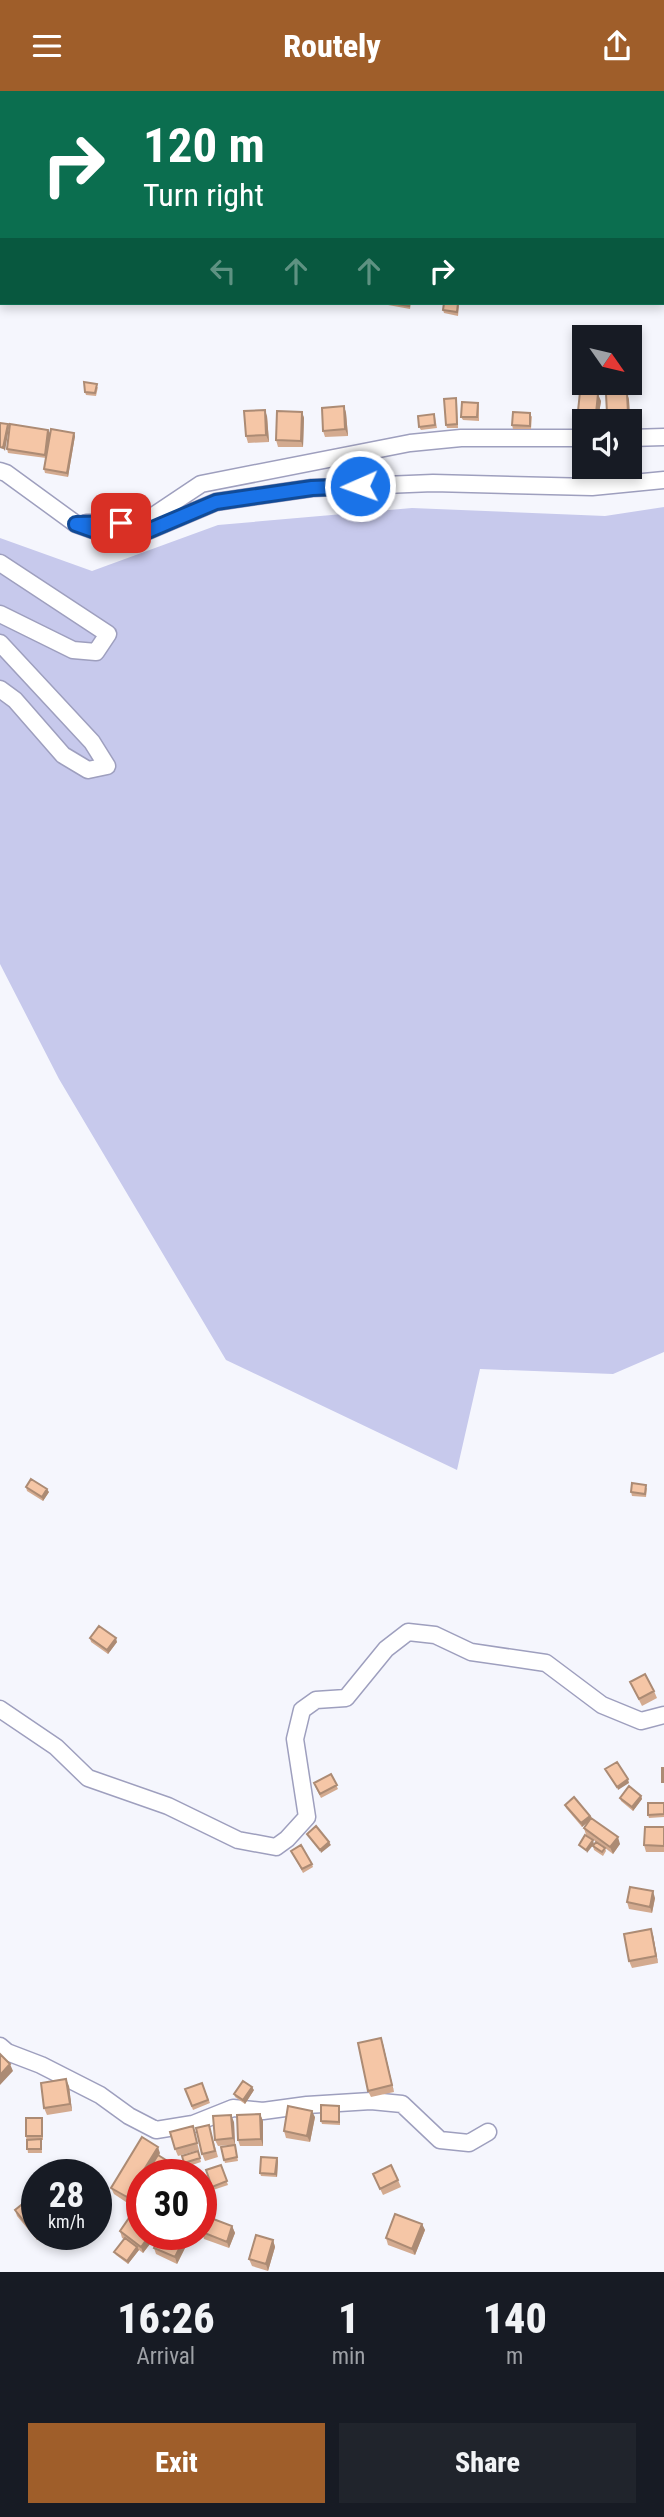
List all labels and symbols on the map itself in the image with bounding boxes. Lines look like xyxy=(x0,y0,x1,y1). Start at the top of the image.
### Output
north arrow xyxy=(572,325,642,395)
position arrow xyxy=(323,449,397,523)
pin xyxy=(91,493,151,553)
speed limit sign: 30 xyxy=(126,2159,217,2250)

